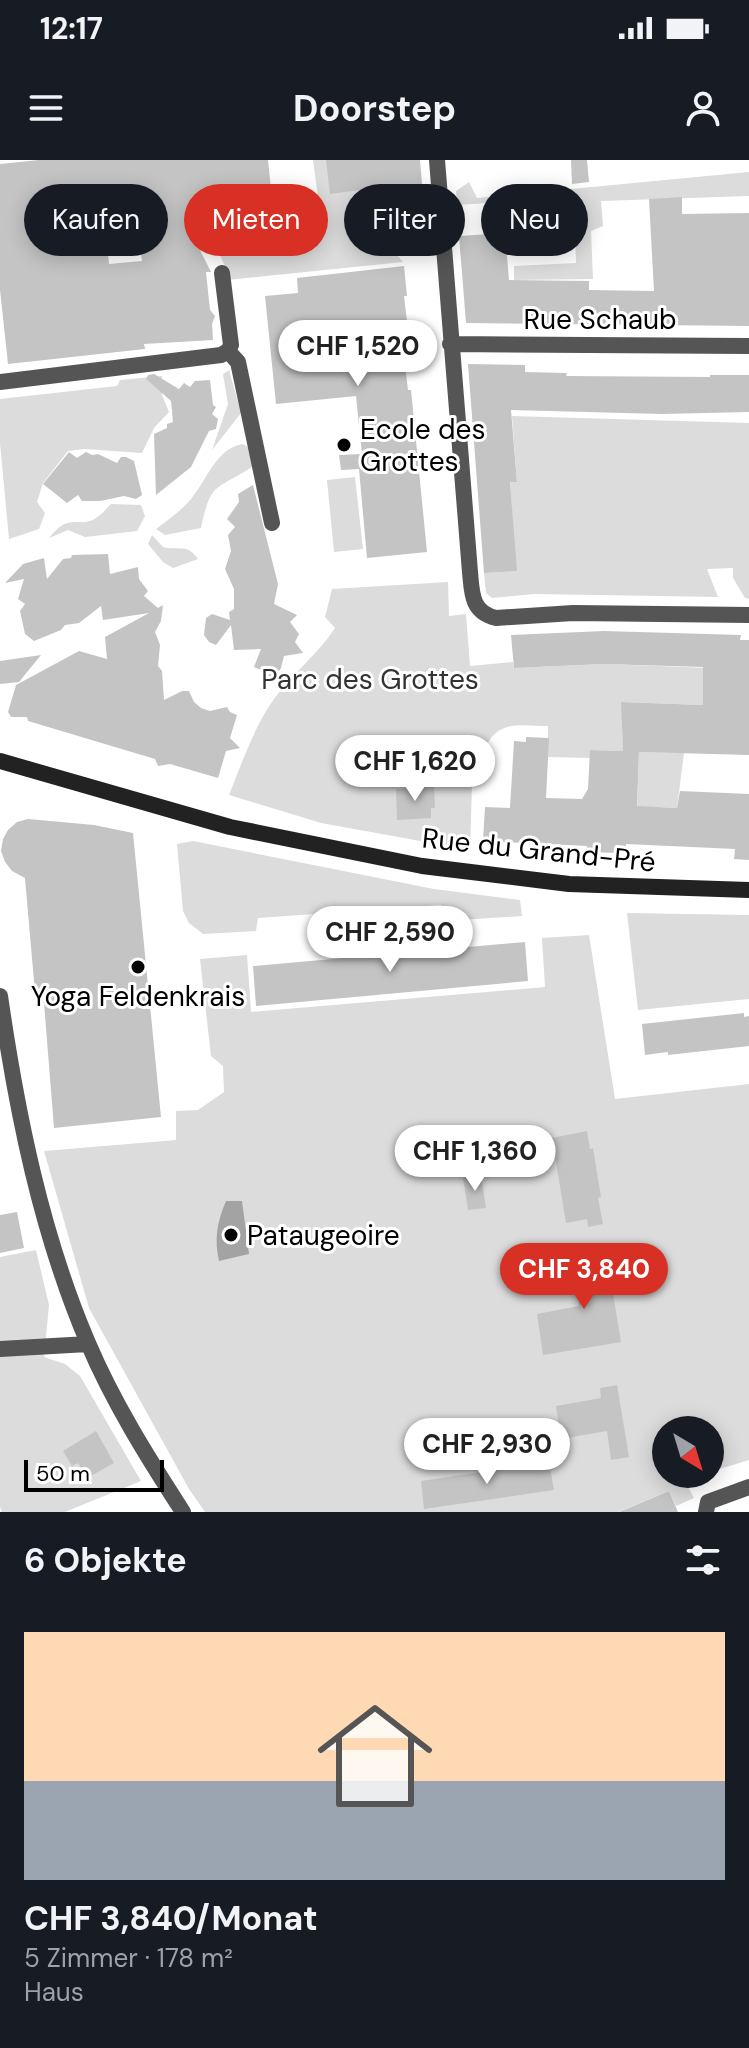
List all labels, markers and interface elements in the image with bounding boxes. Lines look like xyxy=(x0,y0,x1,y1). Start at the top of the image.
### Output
text: 12:17 xyxy=(40,9,103,48)
text: Doorstep xyxy=(293,85,456,132)
icon: menu xyxy=(24,86,68,130)
icon: person xyxy=(681,86,725,130)
chip: Kaufen xyxy=(24,184,168,256)
chip: Mieten xyxy=(184,184,328,256)
chip: Filter xyxy=(344,184,465,256)
chip: Neu xyxy=(481,184,588,256)
street label: Rue Schaub xyxy=(523,301,677,338)
pin: CHF 1,520 xyxy=(266,320,450,388)
text: CHF 1,520 xyxy=(296,329,420,363)
place label: Ecole des Grottes xyxy=(360,411,486,480)
marker: Ecole des Grottes xyxy=(335,436,353,454)
park label: Parc des Grottes xyxy=(261,661,479,698)
pin: CHF 1,620 xyxy=(323,735,507,803)
text: CHF 1,620 xyxy=(353,744,477,778)
street label: Rue du Grand-Pré xyxy=(420,819,658,881)
pin: CHF 2,590 xyxy=(298,906,482,974)
text: CHF 2,590 xyxy=(325,915,455,949)
marker: Yoga Feldenkrais xyxy=(129,958,147,976)
place label: Yoga Feldenkrais xyxy=(31,978,245,1015)
pin: CHF 1,360 xyxy=(383,1125,567,1193)
text: CHF 1,360 xyxy=(413,1134,537,1168)
place label: Pataugeoire xyxy=(247,1217,400,1254)
marker: Pataugeoire xyxy=(222,1226,240,1244)
pin: CHF 3,840 xyxy=(492,1243,676,1311)
text: CHF 3,840 xyxy=(518,1252,650,1286)
north arrow xyxy=(652,1416,724,1488)
map controls xyxy=(652,1416,724,1488)
pin: CHF 2,930 xyxy=(395,1418,579,1486)
text: CHF 2,930 xyxy=(422,1427,552,1461)
scale bar xyxy=(24,1456,164,1492)
text: 50 m xyxy=(36,1459,90,1488)
text: 6 Objekte xyxy=(24,1538,187,1583)
icon: filters xyxy=(681,1538,725,1582)
icon: home xyxy=(303,1684,447,1828)
text: CHF 3,840/Monat xyxy=(24,1896,318,1941)
text: 5 Zimmer · 178 m² xyxy=(24,1941,233,1975)
text: Haus xyxy=(24,1975,84,2009)

